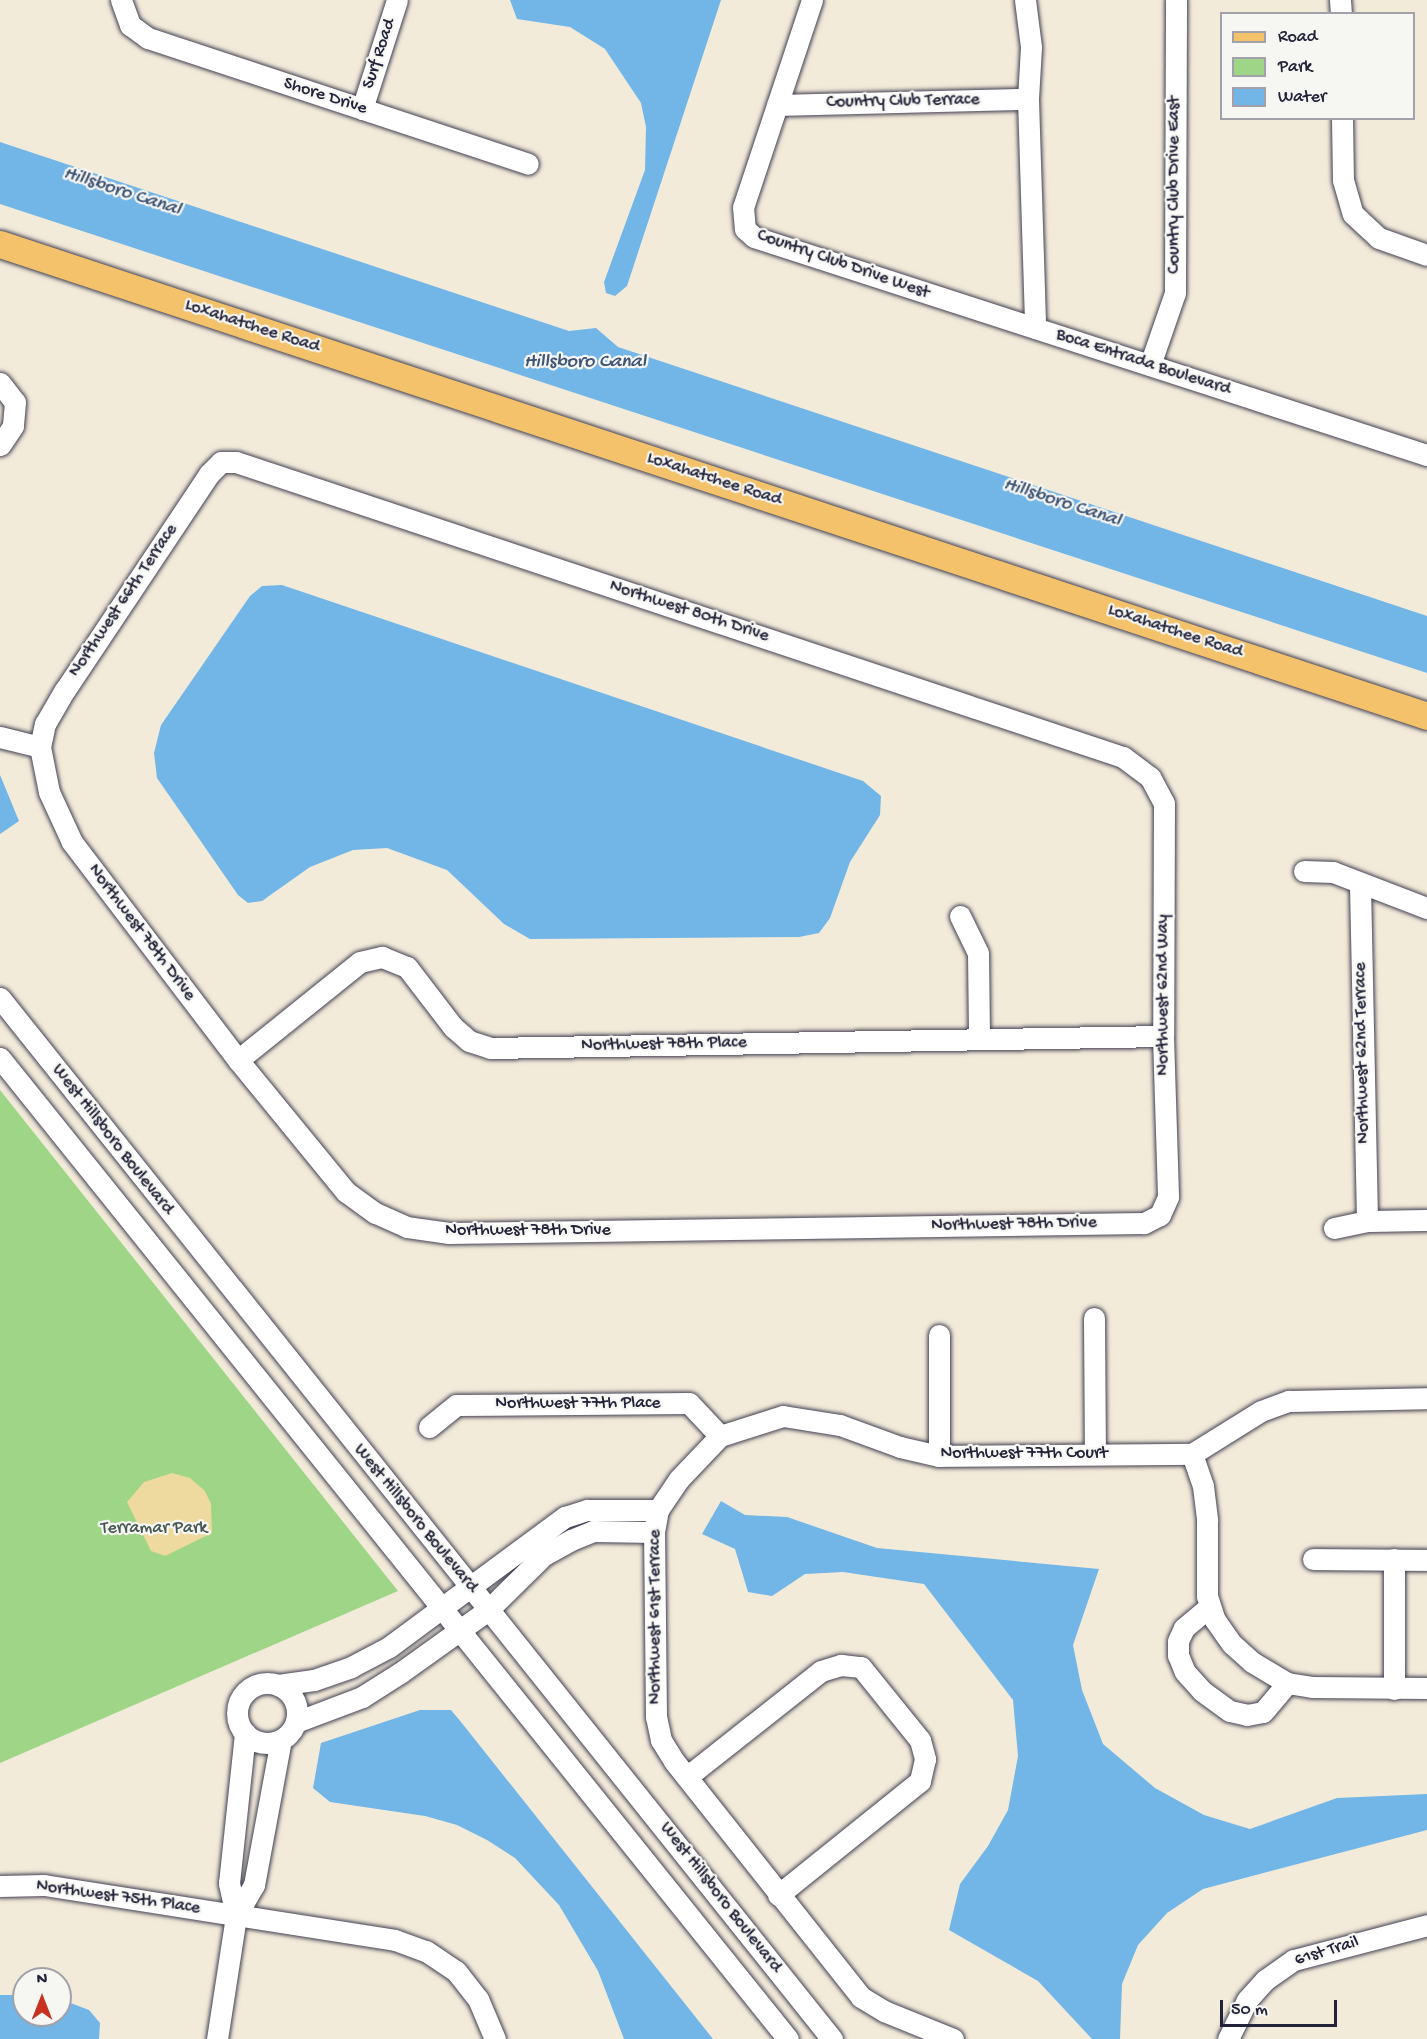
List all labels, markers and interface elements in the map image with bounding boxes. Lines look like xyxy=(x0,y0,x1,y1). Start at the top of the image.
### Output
legend xyxy=(1220,12,1415,120)
street label: Surf Road xyxy=(359,16,401,92)
text: Road xyxy=(1278,27,1317,48)
text: Park xyxy=(1278,57,1312,78)
street label: Shore Drive xyxy=(281,73,369,121)
text: Water xyxy=(1278,87,1326,108)
street label: Country Club Terrace xyxy=(826,90,980,114)
street label: Country Club Drive East xyxy=(1164,96,1186,274)
water label: Hillsboro Canal xyxy=(60,162,184,222)
street label: Country Club Drive West xyxy=(754,225,932,305)
street label: Loxahatchee Road xyxy=(182,295,322,359)
street label: Boca Entrada Boulevard xyxy=(1053,325,1233,401)
water label: Hillsboro Canal xyxy=(524,350,646,374)
street label: Loxahatchee Road xyxy=(644,448,784,512)
water label: Hillsboro Canal xyxy=(1000,473,1124,533)
street label: Northwest 66th Terrace xyxy=(65,520,183,682)
street label: Northwest 80th Drive xyxy=(606,576,772,648)
street label: Loxahatchee Road xyxy=(1105,600,1245,664)
street label: Northwest 78th Drive xyxy=(83,860,199,1006)
street label: Northwest 62nd Way xyxy=(1153,914,1175,1076)
street label: Northwest 62nd Terrace xyxy=(1351,962,1375,1144)
street label: Northwest 78th Place xyxy=(581,1033,747,1057)
street label: West Hillsboro Boulevard xyxy=(46,1060,178,1220)
street label: Northwest 78th Drive xyxy=(931,1213,1097,1237)
street label: Northwest 78th Drive xyxy=(445,1220,611,1242)
street label: Northwest 77th Place xyxy=(495,1393,661,1415)
street label: West Hillsboro Boulevard xyxy=(348,1440,482,1598)
street label: Northwest 77th Court xyxy=(940,1443,1108,1465)
park label: Terramar Park xyxy=(101,1518,207,1540)
street label: Northwest 61st Terrace xyxy=(645,1530,667,1704)
street label: West Hillsboro Boulevard xyxy=(654,1818,786,1978)
street label: Northwest 75th Place xyxy=(35,1876,201,1920)
street label: 61st Trail xyxy=(1292,1932,1362,1972)
north arrow xyxy=(12,1967,72,2027)
text: N xyxy=(37,1971,47,1990)
scale bar xyxy=(1223,1988,1340,2026)
text: 50 m xyxy=(1231,2000,1268,2021)

